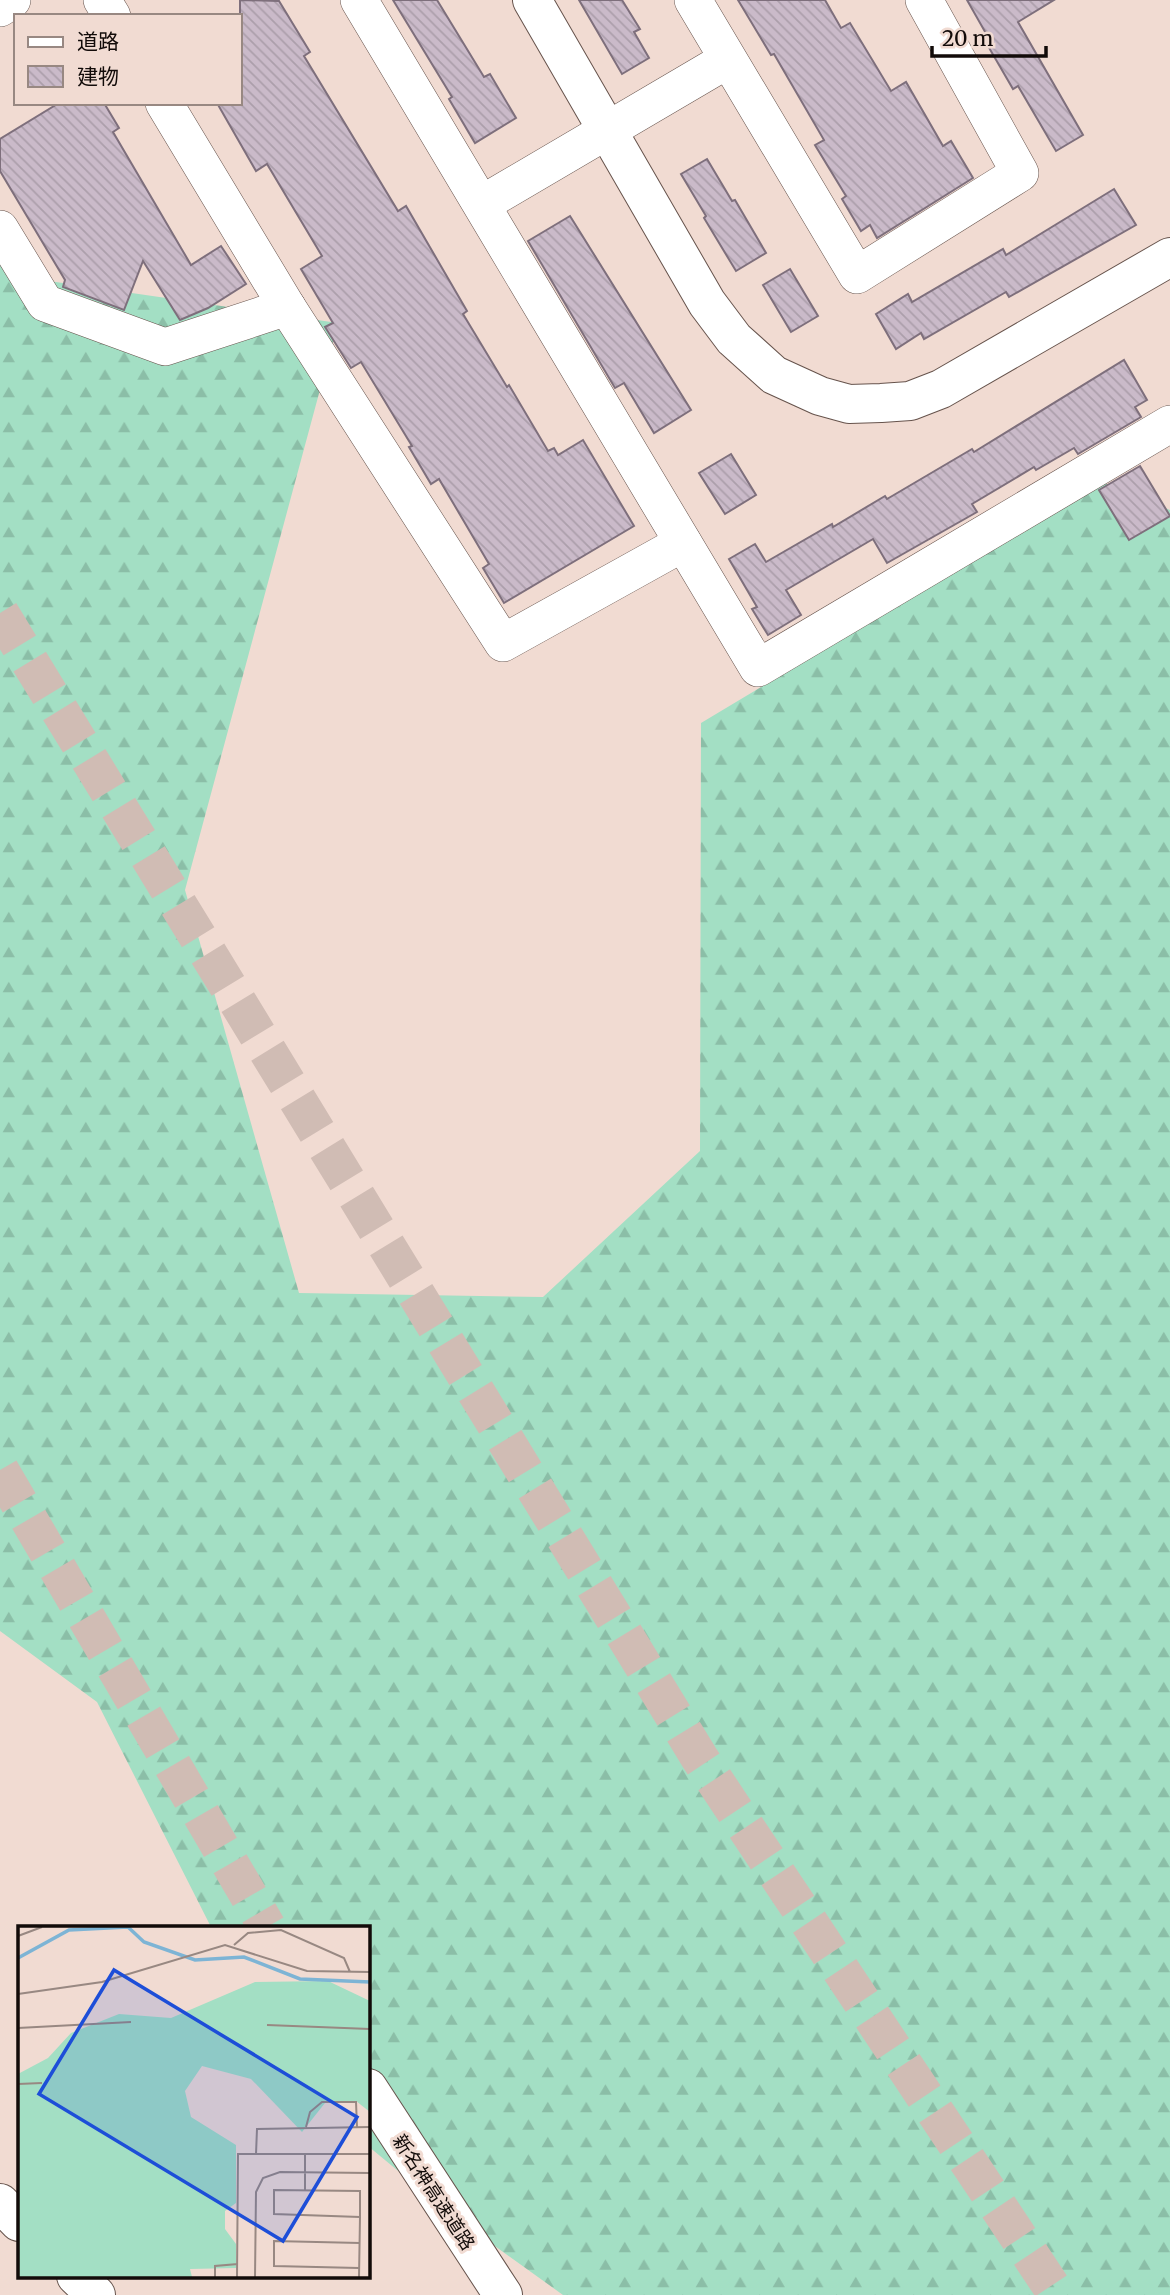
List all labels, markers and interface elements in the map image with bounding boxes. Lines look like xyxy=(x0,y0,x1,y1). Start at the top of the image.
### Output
legend xyxy=(14,14,242,105)
scale bar xyxy=(932,14,1046,58)
text: 20 m xyxy=(942,25,994,52)
text: 道路 xyxy=(77,28,119,55)
text: 建物 xyxy=(77,63,119,90)
inset map xyxy=(18,1926,369,2278)
street label: 新名神高速道路 xyxy=(388,2130,480,2254)

